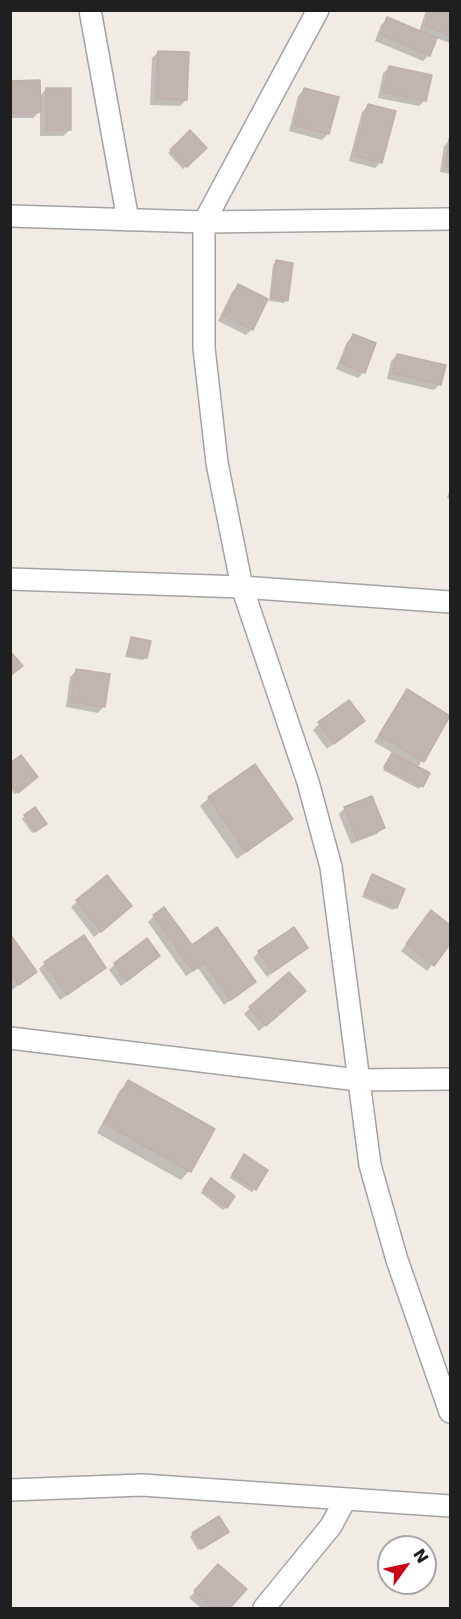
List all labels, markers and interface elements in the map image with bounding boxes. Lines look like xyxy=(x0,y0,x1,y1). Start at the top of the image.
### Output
north arrow xyxy=(377,1535,437,1595)
text: N xyxy=(409,1545,432,1567)

